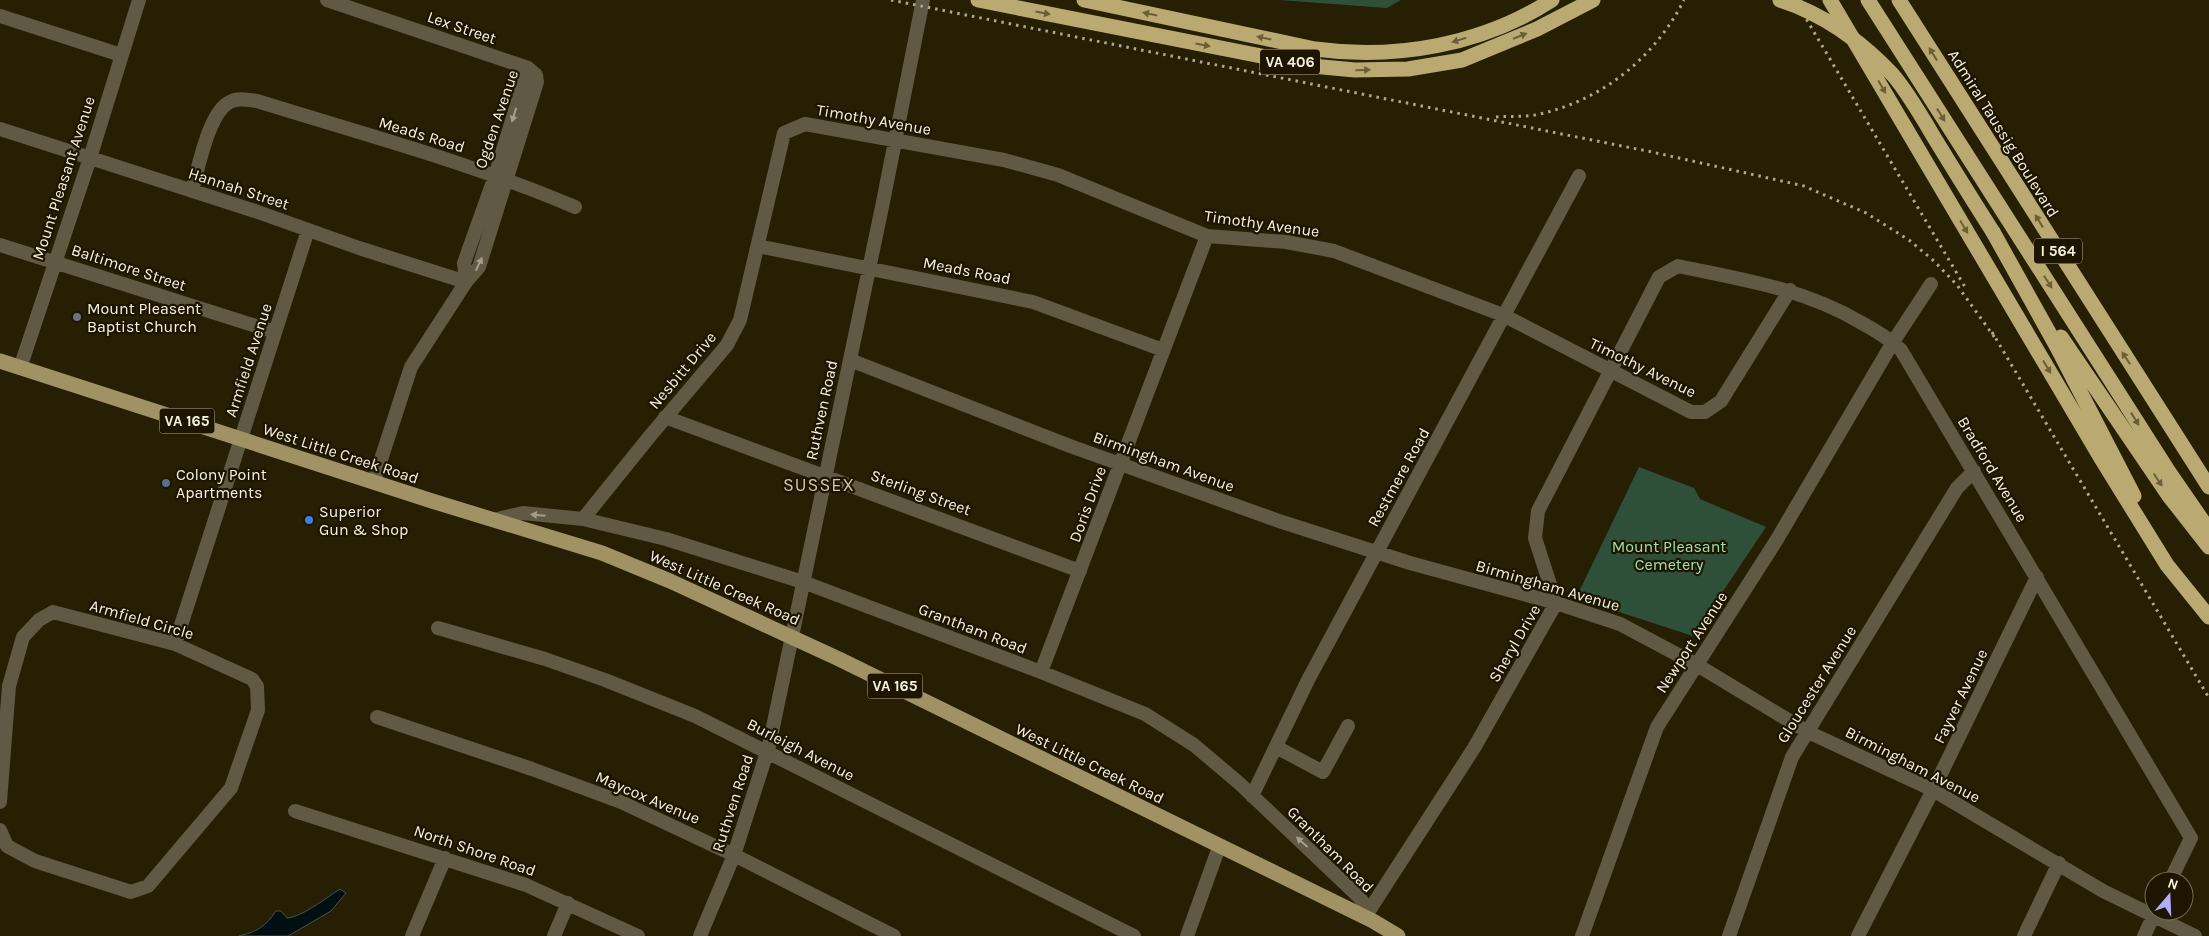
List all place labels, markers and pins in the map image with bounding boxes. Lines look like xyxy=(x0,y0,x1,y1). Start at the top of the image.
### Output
place label: Mount Pleasent Baptist Church xyxy=(87,299,201,336)
marker: Mount Pleasent Baptist Church xyxy=(71,311,83,323)
place label: Colony Point Apartments xyxy=(176,465,267,502)
marker: Colony Point Apartments xyxy=(160,477,172,489)
place label: Superior Gun & Shop xyxy=(319,502,408,539)
marker: Superior Gun & Shop xyxy=(303,514,315,526)

